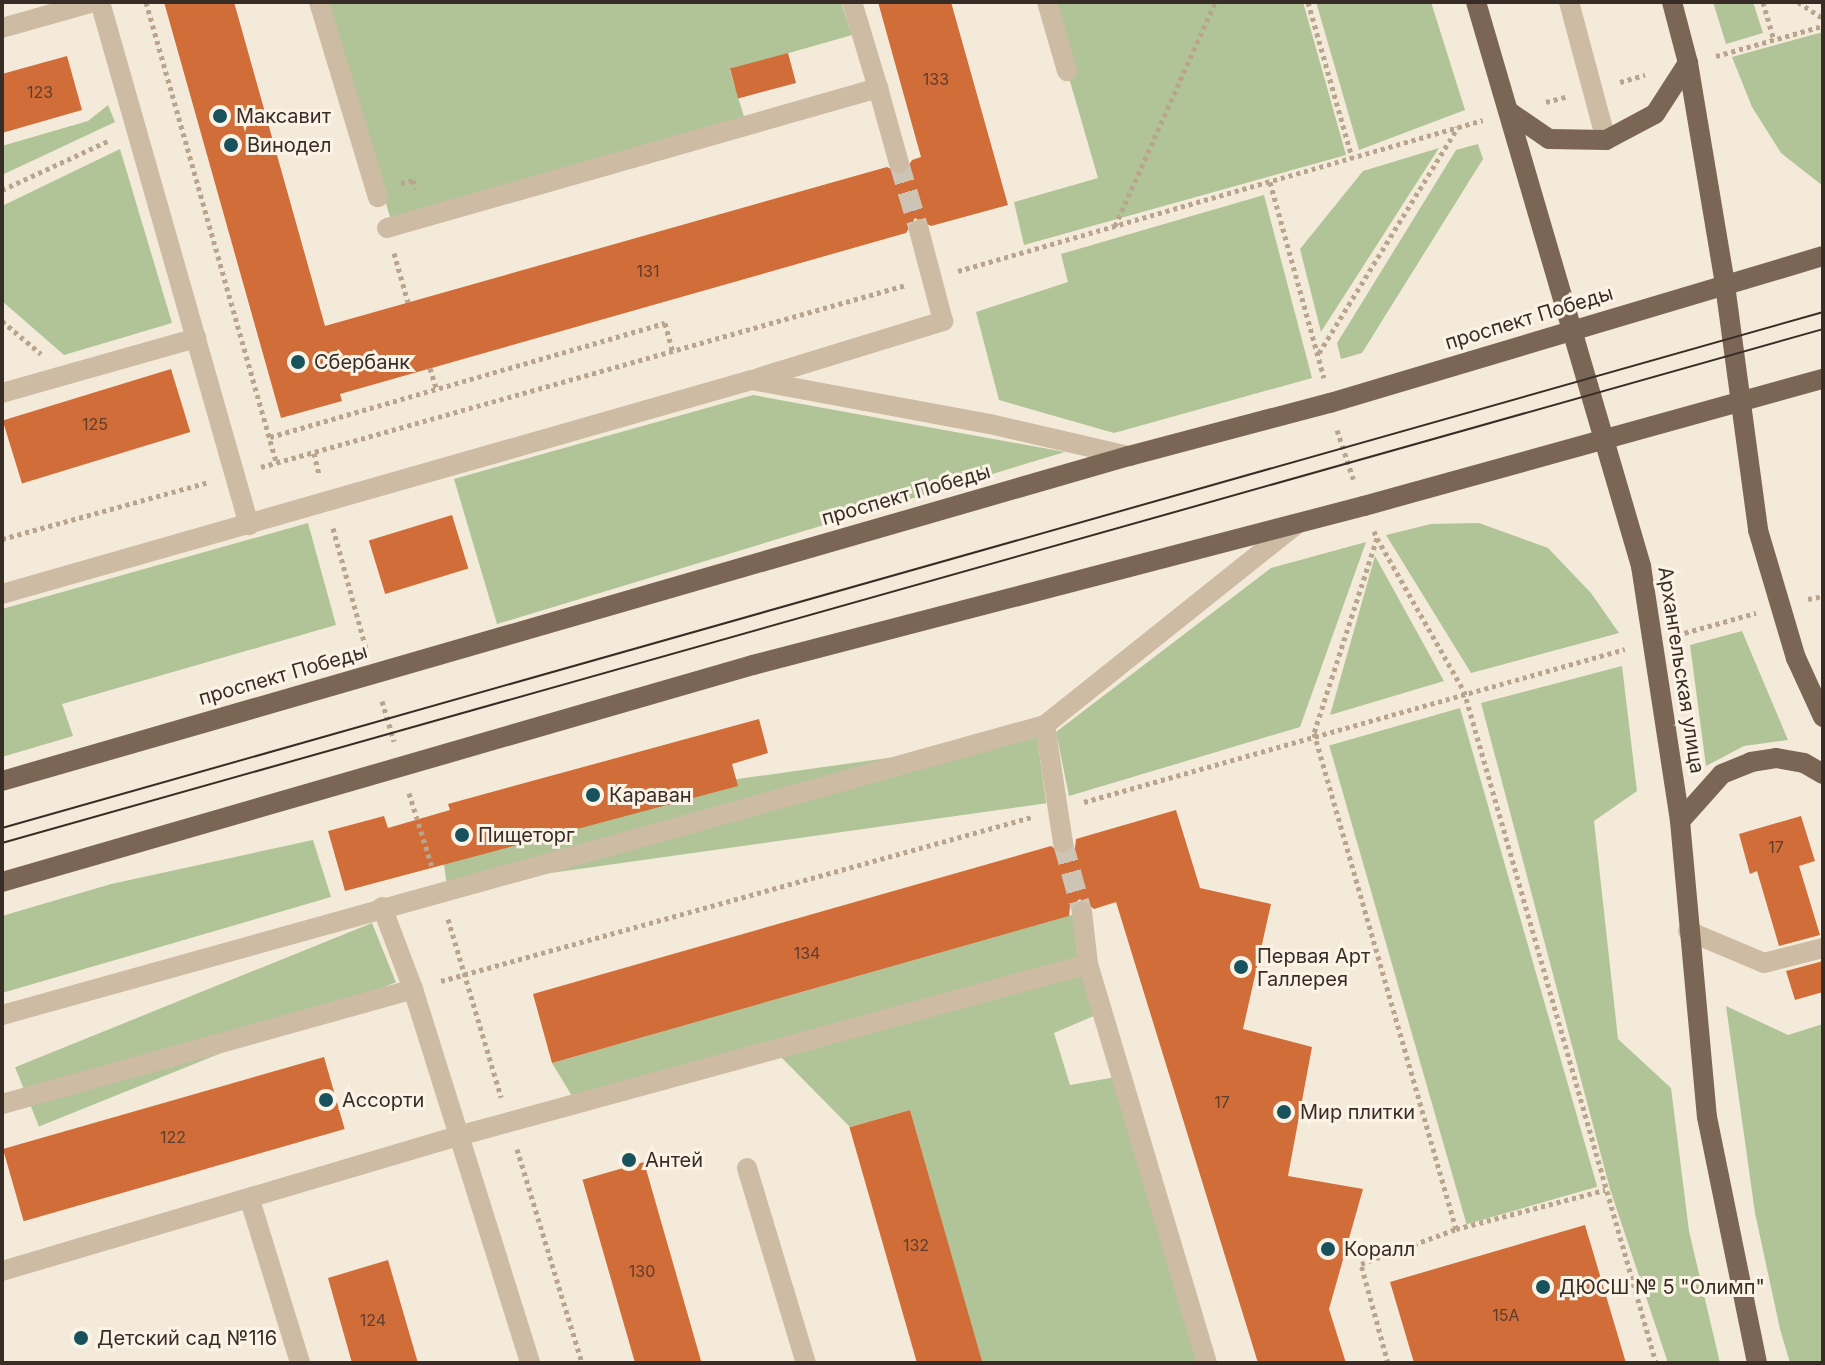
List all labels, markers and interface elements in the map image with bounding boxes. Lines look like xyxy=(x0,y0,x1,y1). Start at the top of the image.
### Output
house number: 133 xyxy=(923,69,949,89)
house number: 123 xyxy=(27,82,53,102)
place label: Максавит xyxy=(236,104,331,128)
marker: Максавит xyxy=(211,107,229,125)
place label: Винодел xyxy=(247,133,331,157)
marker: Винодел xyxy=(222,136,240,154)
house number: 131 xyxy=(637,261,659,281)
street label: проспект Победы xyxy=(1442,281,1616,355)
place label: Сбербанк xyxy=(314,350,410,374)
marker: Сбербанк xyxy=(289,353,307,371)
house number: 125 xyxy=(82,414,108,434)
street label: проспект Победы xyxy=(819,459,993,531)
street label: Архангельская улица xyxy=(1653,565,1709,775)
street label: проспект Победы xyxy=(196,639,370,711)
place label: Караван xyxy=(609,783,692,807)
marker: Караван xyxy=(584,786,602,804)
place label: Пищеторг xyxy=(478,823,575,847)
marker: Пищеторг xyxy=(453,826,471,844)
house number: 17 xyxy=(1768,837,1784,857)
house number: 134 xyxy=(794,943,820,963)
place label: Первая Арт Галлерея xyxy=(1257,944,1370,991)
marker: Первая Арт Галлерея xyxy=(1232,958,1250,976)
place label: Ассорти xyxy=(342,1088,424,1112)
marker: Ассорти xyxy=(317,1091,335,1109)
house number: 17 xyxy=(1214,1092,1230,1112)
place label: Мир плитки xyxy=(1300,1100,1415,1124)
marker: Мир плитки xyxy=(1275,1103,1293,1121)
house number: 122 xyxy=(160,1127,186,1147)
place label: Антей xyxy=(645,1148,703,1172)
marker: Антей xyxy=(620,1151,638,1169)
house number: 132 xyxy=(903,1235,929,1255)
place label: Коралл xyxy=(1344,1237,1415,1261)
marker: Коралл xyxy=(1319,1240,1337,1258)
house number: 130 xyxy=(629,1261,655,1281)
place label: ДЮСШ № 5 "Олимп" xyxy=(1559,1275,1765,1299)
marker: ДЮСШ № 5 "Олимп" xyxy=(1534,1278,1552,1296)
house number: 15А xyxy=(1492,1305,1520,1325)
house number: 124 xyxy=(360,1310,386,1330)
place label: Детский сад №116 xyxy=(97,1326,277,1350)
marker: Детский сад №116 xyxy=(72,1329,90,1347)

